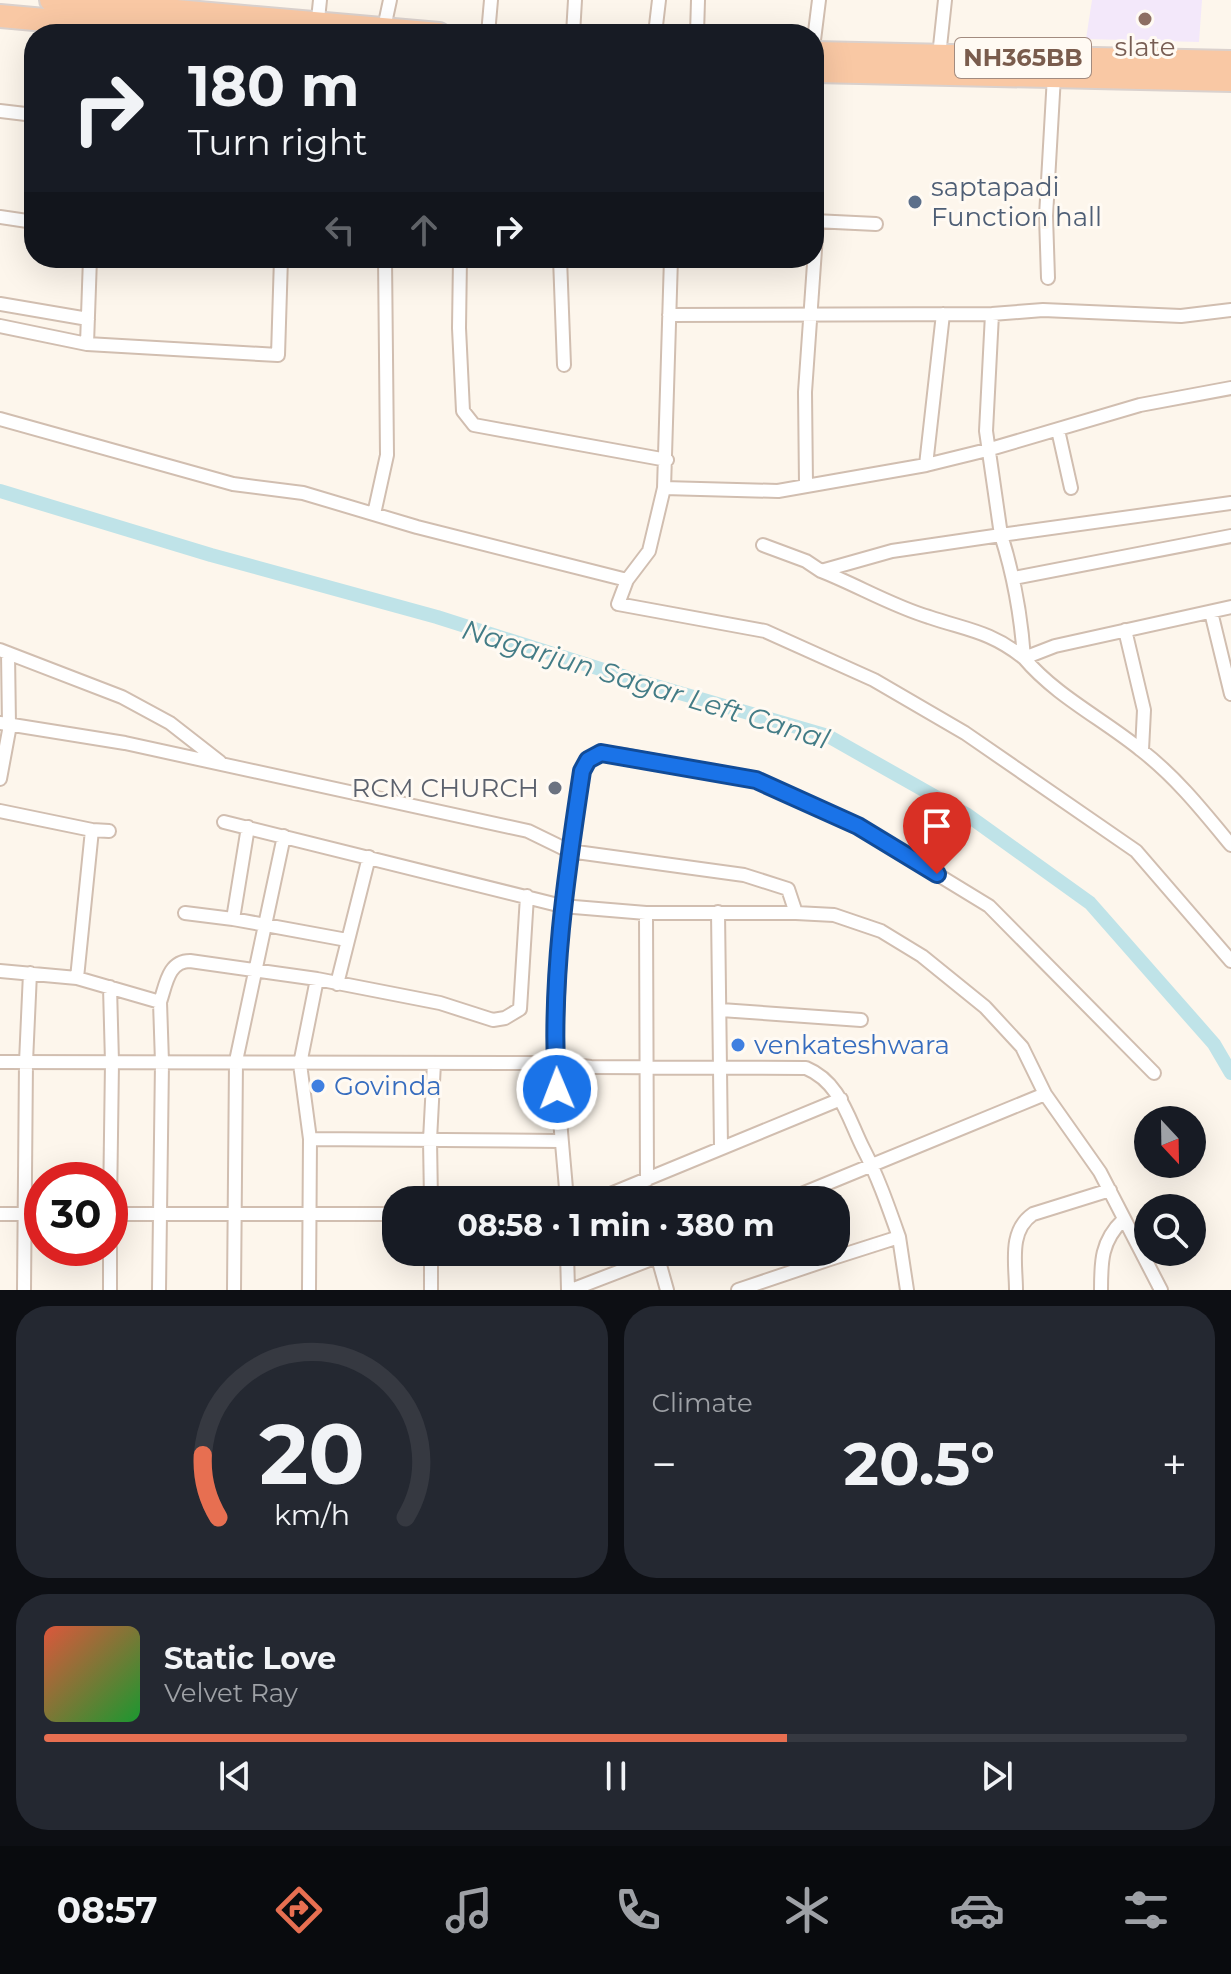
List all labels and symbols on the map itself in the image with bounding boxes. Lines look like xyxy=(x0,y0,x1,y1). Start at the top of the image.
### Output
marker: slate xyxy=(1136,10,1154,28)
place label: slate xyxy=(1115,31,1175,63)
road number: NH365BB xyxy=(955,38,1091,78)
place label: saptapadi Function hall xyxy=(931,171,1102,233)
marker: saptapadi Function hall xyxy=(906,193,924,211)
water label: Nagarjun Sagar Left Canal xyxy=(458,612,834,756)
place label: RCM CHURCH xyxy=(352,772,539,804)
marker: RCM CHURCH xyxy=(546,779,564,797)
pin xyxy=(903,792,971,874)
place label: venkateshwara xyxy=(754,1029,950,1061)
marker: venkateshwara xyxy=(729,1036,747,1054)
position arrow xyxy=(515,1047,599,1131)
place label: Govinda xyxy=(334,1070,442,1102)
marker: Govinda xyxy=(309,1077,327,1095)
north arrow xyxy=(1134,1106,1206,1178)
speed limit sign: 30 xyxy=(24,1162,128,1266)

